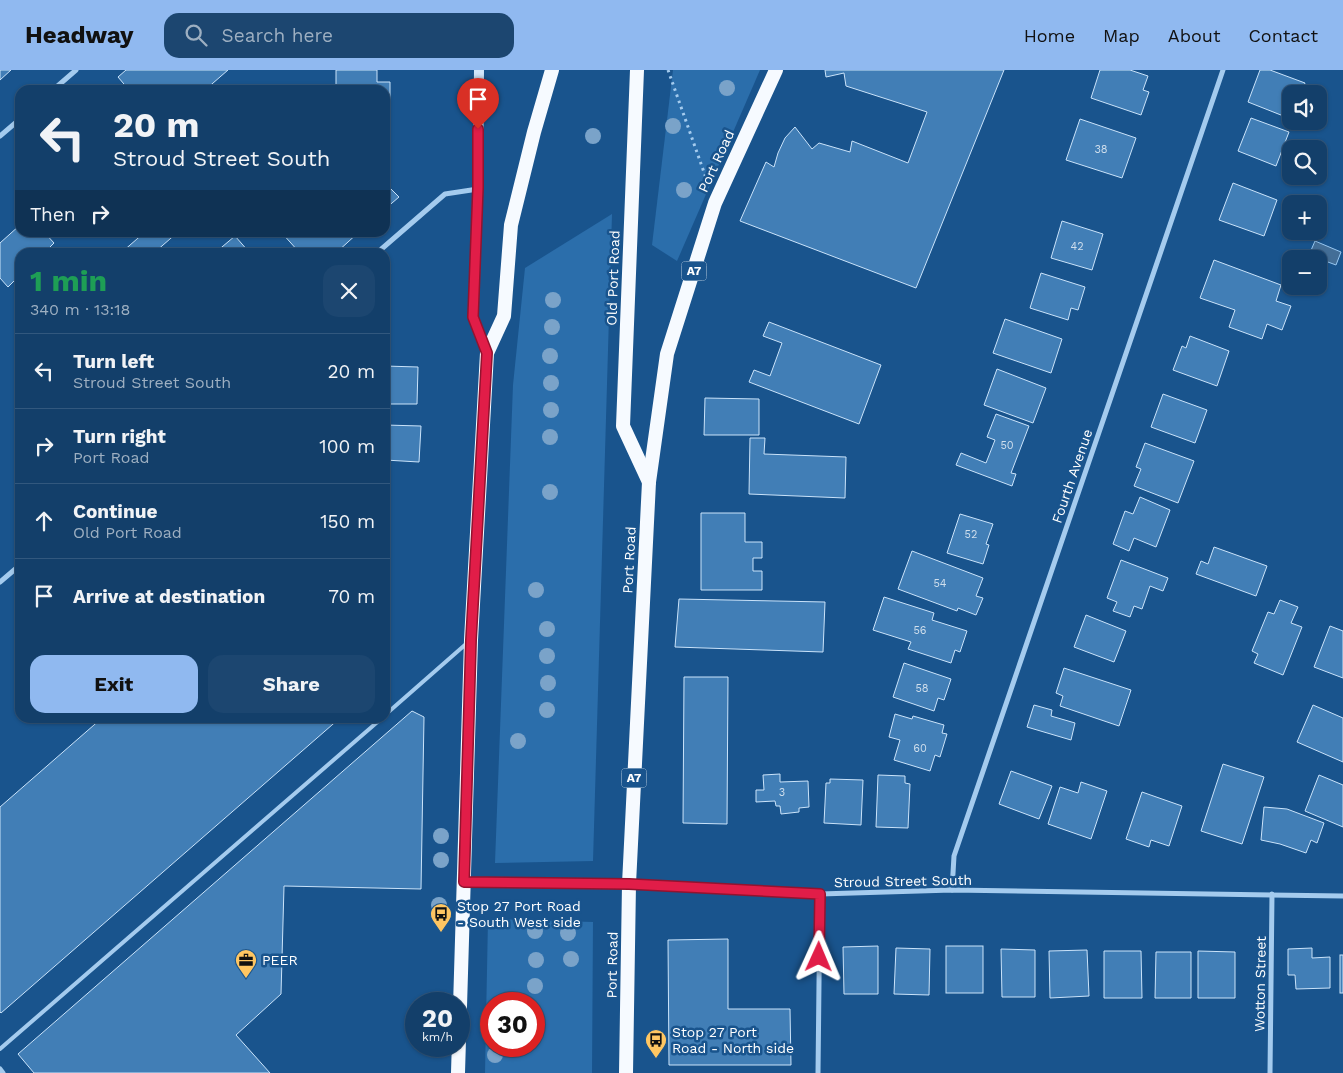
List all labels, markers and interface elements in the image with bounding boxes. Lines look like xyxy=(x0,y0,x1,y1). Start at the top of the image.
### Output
search box xyxy=(164,13,514,58)
text: Headway xyxy=(25,21,134,49)
icon: search xyxy=(182,21,210,49)
text: Search here xyxy=(222,24,333,47)
text: Home xyxy=(1024,25,1075,46)
text: Map xyxy=(1103,25,1140,46)
text: About xyxy=(1168,25,1220,46)
text: Contact xyxy=(1248,25,1318,46)
pin xyxy=(457,78,499,129)
icon: arrive xyxy=(464,85,492,113)
map controls xyxy=(1282,85,1327,295)
button: sound xyxy=(1282,85,1327,130)
text: 20 m xyxy=(113,104,199,146)
icon: left xyxy=(30,105,95,170)
street label: Port Road xyxy=(695,127,737,195)
button: search xyxy=(1282,140,1327,185)
house number: 38 xyxy=(1094,143,1108,156)
text: Stroud Street South xyxy=(113,146,330,171)
button: + xyxy=(1282,195,1327,240)
icon: right xyxy=(86,200,114,228)
text: Then xyxy=(30,203,76,226)
street label: Old Port Road xyxy=(603,230,623,326)
house number: 42 xyxy=(1070,240,1084,253)
button: − xyxy=(1282,250,1327,295)
road number: A7 xyxy=(682,262,706,280)
text: 1 min xyxy=(30,263,107,298)
button: close xyxy=(323,265,375,317)
text: 340 m · 13:18 xyxy=(30,300,130,319)
text: Turn left xyxy=(73,350,154,373)
icon: left xyxy=(30,357,58,385)
text: 20 m xyxy=(328,360,375,383)
text: Stroud Street South xyxy=(73,373,231,392)
text: Turn right xyxy=(73,425,166,448)
street label: Fourth Avenue xyxy=(1048,427,1096,525)
icon: right xyxy=(30,432,58,460)
text: 100 m xyxy=(319,435,375,458)
house number: 50 xyxy=(1000,439,1014,452)
text: Port Road xyxy=(73,448,149,467)
text: Continue xyxy=(73,500,157,523)
icon: ahead xyxy=(30,507,58,535)
text: 150 m xyxy=(320,510,375,533)
text: Old Port Road xyxy=(73,523,182,542)
street label: Port Road xyxy=(619,526,639,594)
house number: 52 xyxy=(965,528,977,541)
house number: 54 xyxy=(933,577,947,590)
icon: arrive xyxy=(30,582,58,610)
text: Arrive at destination xyxy=(73,585,265,608)
text: 70 m xyxy=(328,585,375,608)
house number: 56 xyxy=(913,624,927,637)
button: Exit xyxy=(30,655,198,713)
button: Share xyxy=(208,655,375,713)
house number: 58 xyxy=(915,682,929,695)
house number: 60 xyxy=(913,742,927,755)
road number: A7 xyxy=(622,768,646,788)
house number: 3 xyxy=(779,786,785,799)
street label: Stroud Street South xyxy=(834,872,972,890)
place label: Stop 27 Port Road - South West side xyxy=(457,898,581,930)
bus stop icon: Stop 27 Port Road - South West side xyxy=(429,902,453,933)
position arrow xyxy=(792,930,844,982)
street label: Port Road xyxy=(603,931,621,999)
street label: Wotton Street xyxy=(1251,936,1269,1032)
office icon: PEER xyxy=(234,948,258,979)
place label: PEER xyxy=(262,952,298,968)
speed limit sign: 30 xyxy=(480,992,545,1057)
text: 20 xyxy=(422,1004,453,1033)
place label: Stop 27 Port Road - North side xyxy=(672,1024,794,1056)
bus stop icon: Stop 27 Port Road - North side xyxy=(644,1028,668,1059)
text: km/h xyxy=(422,1030,453,1044)

